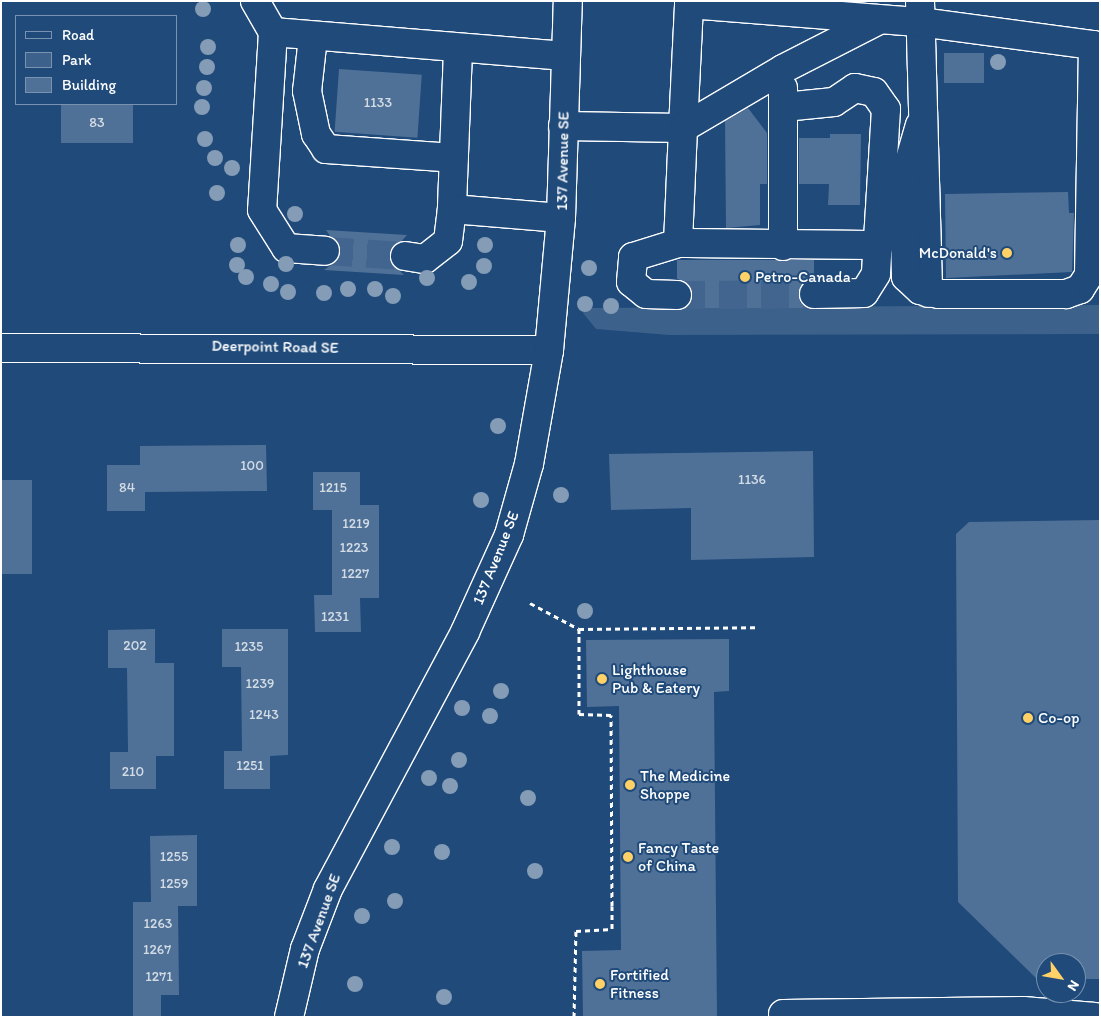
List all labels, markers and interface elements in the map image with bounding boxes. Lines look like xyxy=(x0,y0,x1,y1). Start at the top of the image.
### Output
legend xyxy=(15,15,178,105)
text: Road xyxy=(62,26,94,44)
text: Park xyxy=(62,51,92,69)
text: Building xyxy=(62,76,116,94)
house number: 1133 xyxy=(364,95,392,111)
street label: 137 Avenue SE xyxy=(553,111,573,211)
house number: 83 xyxy=(89,115,105,131)
place label: McDonald's xyxy=(919,243,997,263)
marker: McDonald's xyxy=(1001,247,1013,259)
place label: Petro-Canada xyxy=(755,267,851,287)
marker: Petro-Canada xyxy=(739,271,751,283)
street label: Deerpoint Road SE xyxy=(211,336,339,358)
house number: 100 xyxy=(240,458,264,474)
house number: 1136 xyxy=(738,472,766,488)
house number: 84 xyxy=(119,480,135,496)
house number: 1215 xyxy=(319,480,347,496)
street label: 137 Avenue SE xyxy=(469,508,523,608)
house number: 1219 xyxy=(342,516,370,532)
house number: 1223 xyxy=(340,540,368,556)
house number: 1227 xyxy=(341,566,369,582)
house number: 1231 xyxy=(321,609,349,625)
house number: 202 xyxy=(123,638,147,654)
house number: 1235 xyxy=(235,639,263,655)
place label: Lighthouse Pub & Eatery xyxy=(612,660,700,698)
marker: Lighthouse Pub & Eatery xyxy=(596,673,608,685)
house number: 1239 xyxy=(246,676,274,692)
house number: 1243 xyxy=(249,707,279,723)
place label: Co-op xyxy=(1038,708,1079,728)
marker: Co-op xyxy=(1022,712,1034,724)
house number: 1251 xyxy=(236,758,264,774)
house number: 210 xyxy=(122,764,144,780)
place label: The Medicine Shoppe xyxy=(640,766,730,804)
marker: The Medicine Shoppe xyxy=(624,779,636,791)
place label: Fancy Taste of China xyxy=(638,838,718,876)
house number: 1255 xyxy=(160,849,188,865)
marker: Fancy Taste of China xyxy=(622,851,634,863)
street label: 137 Avenue SE xyxy=(293,871,345,971)
house number: 1259 xyxy=(160,876,188,892)
house number: 1263 xyxy=(144,916,172,932)
house number: 1267 xyxy=(143,942,171,958)
north arrow xyxy=(1036,953,1086,1003)
place label: Fortified Fitness xyxy=(610,965,669,1003)
house number: 1271 xyxy=(145,969,173,985)
text: N xyxy=(1064,977,1083,994)
marker: Fortified Fitness xyxy=(594,978,606,990)

